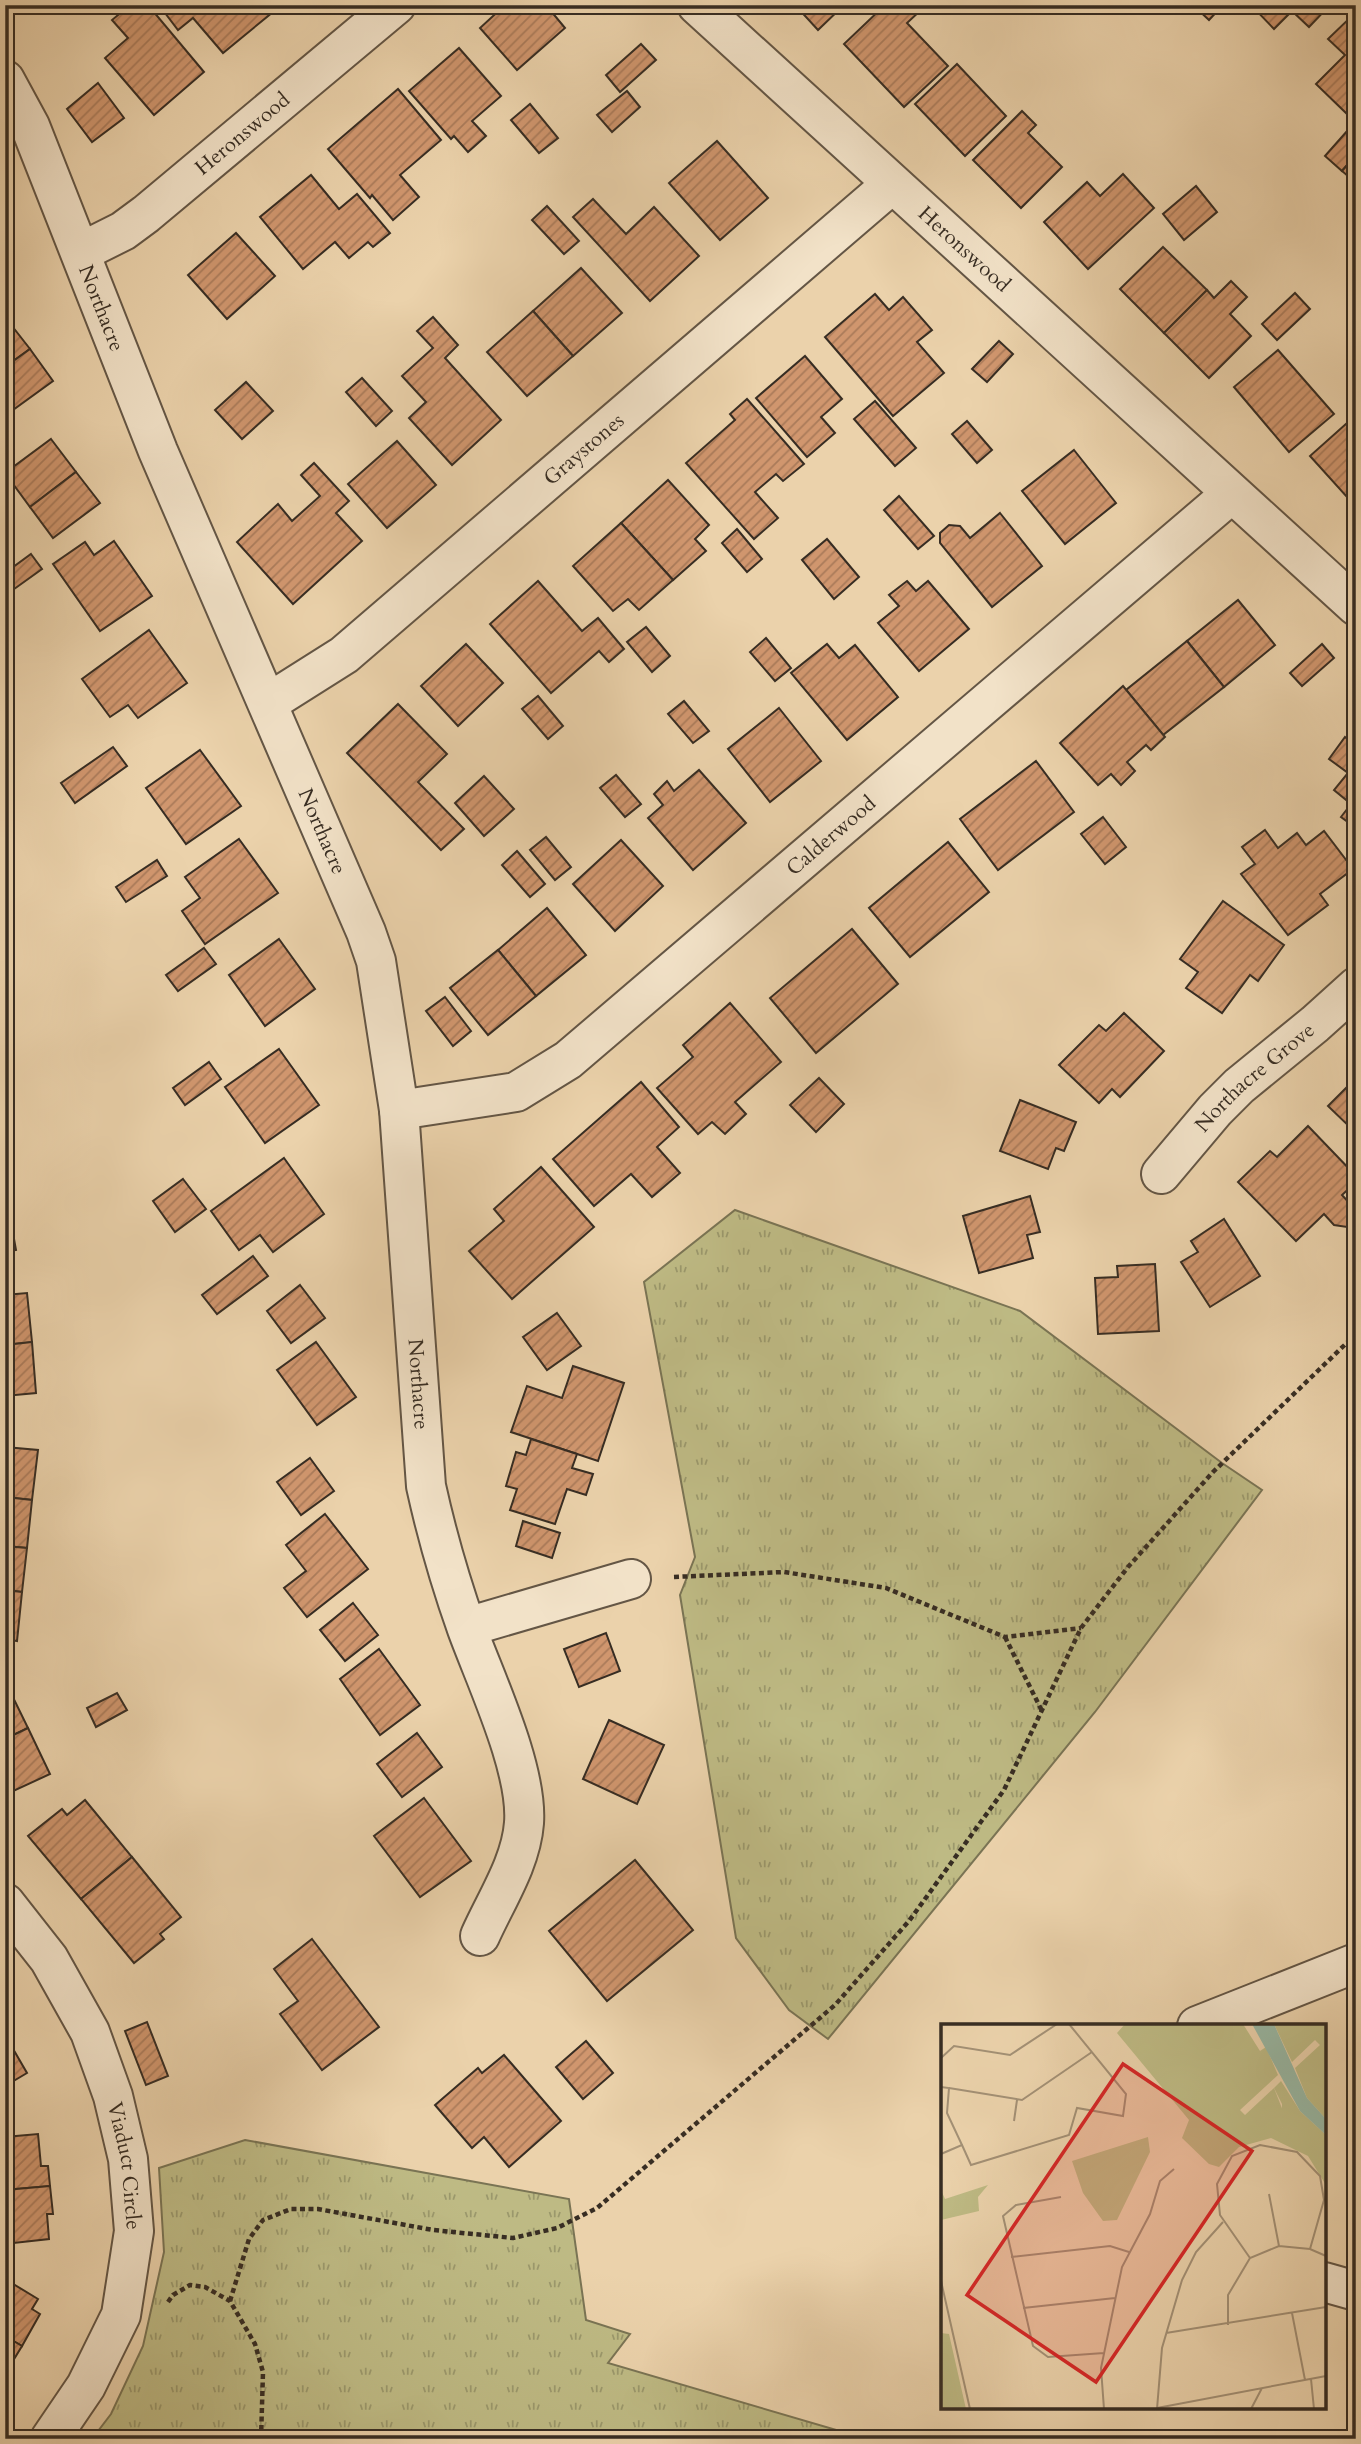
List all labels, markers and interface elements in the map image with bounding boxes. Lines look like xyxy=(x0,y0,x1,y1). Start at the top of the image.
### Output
street label: Heronswood xyxy=(188,85,296,182)
street label: Heronswood xyxy=(912,199,1017,299)
street label: Northacre xyxy=(72,260,132,356)
street label: Graystones xyxy=(537,406,630,492)
street label: Northacre xyxy=(291,784,354,879)
street label: Calderwood xyxy=(780,789,882,882)
street label: Northacre Grove xyxy=(1188,1016,1321,1138)
street label: Northacre xyxy=(401,1338,436,1431)
inset map xyxy=(941,2024,1326,2409)
street label: Viaduct Circle xyxy=(100,2099,148,2231)

